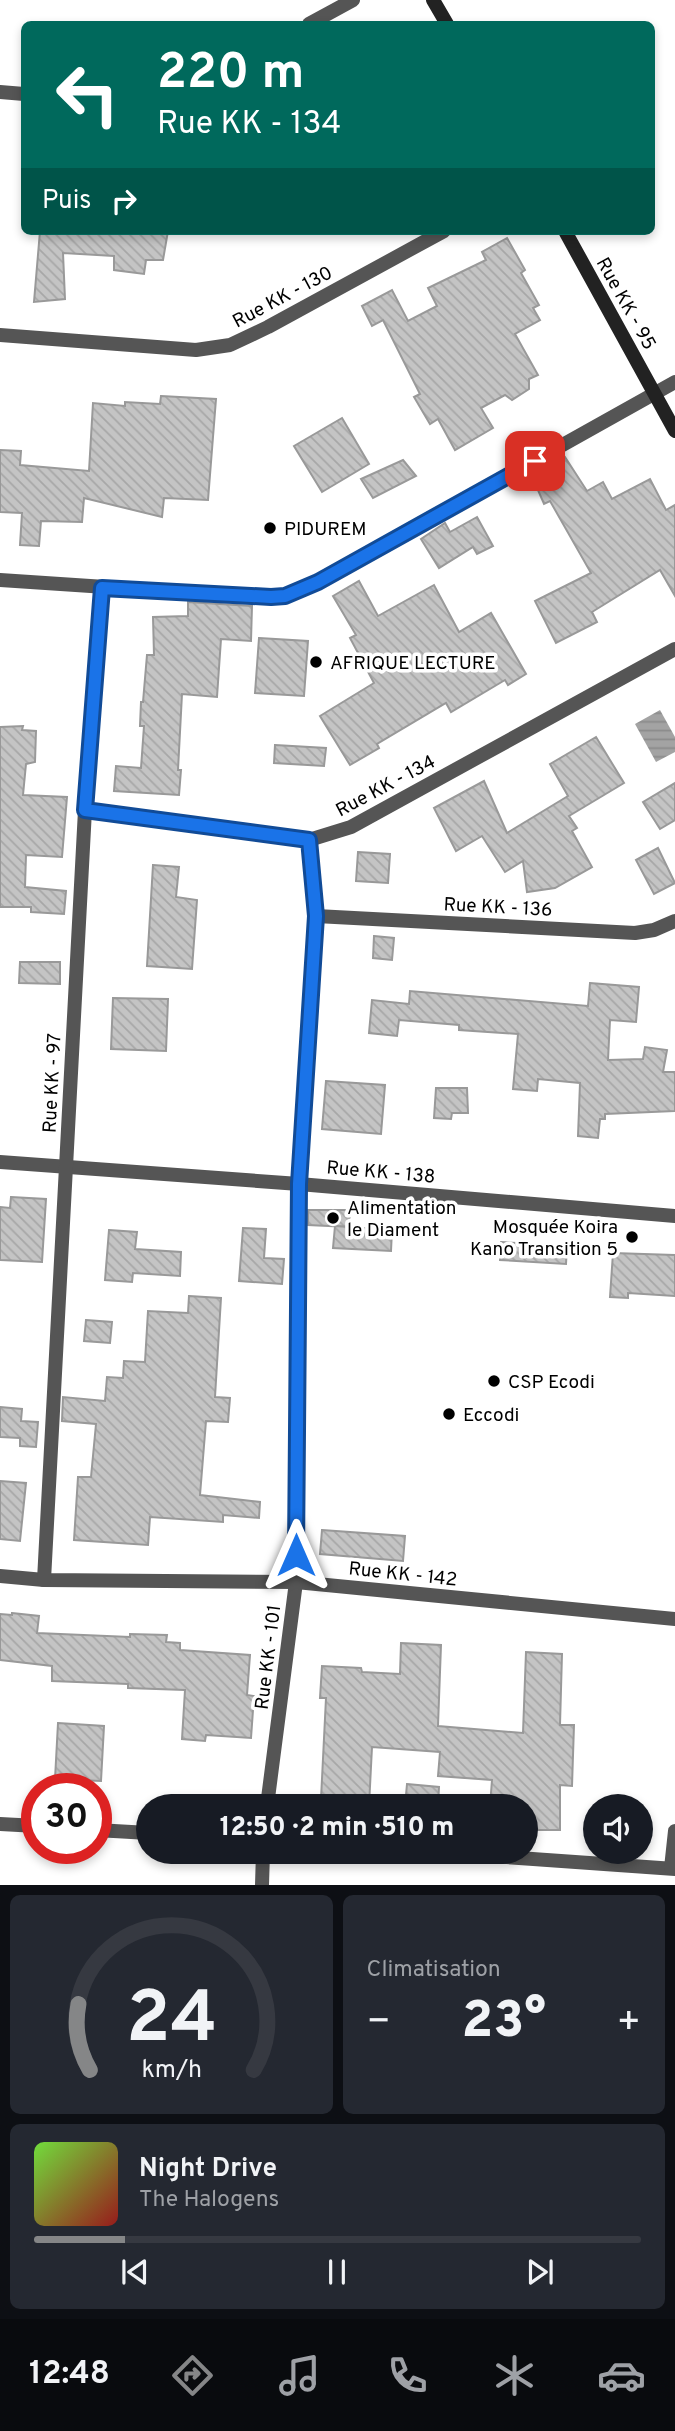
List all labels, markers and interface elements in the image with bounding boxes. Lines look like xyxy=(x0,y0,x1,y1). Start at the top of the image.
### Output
text: 220 m xyxy=(157,44,304,106)
icon: left xyxy=(42,49,133,140)
text: Rue KK - 134 xyxy=(157,105,341,145)
icon: right xyxy=(105,182,143,220)
text: Puis xyxy=(42,185,91,218)
street label: Rue KK - 95 xyxy=(590,253,661,355)
street label: Rue KK - 130 xyxy=(229,261,337,334)
pin xyxy=(505,431,565,491)
icon: arrive xyxy=(516,442,554,480)
place label: PIDUREM xyxy=(284,518,367,542)
marker: PIDUREM xyxy=(262,520,278,536)
place label: AFRIQUE LECTURE xyxy=(330,652,496,676)
marker: AFRIQUE LECTURE xyxy=(308,654,324,670)
street label: Rue KK - 134 xyxy=(332,750,440,823)
street label: Rue KK - 136 xyxy=(443,893,553,923)
street label: Rue KK - 97 xyxy=(38,1033,68,1134)
street label: Rue KK - 138 xyxy=(325,1156,436,1190)
place label: Alimentation le Diament xyxy=(347,1197,456,1243)
marker: Alimentation le Diament xyxy=(325,1210,341,1226)
place label: Mosquée Koira Kano Transition 5 xyxy=(470,1216,618,1262)
marker: Mosquée Koira Kano Transition 5 xyxy=(624,1229,640,1245)
place label: CSP Ecodi xyxy=(508,1371,595,1395)
marker: CSP Ecodi xyxy=(486,1373,502,1389)
place label: Eccodi xyxy=(463,1404,519,1428)
marker: Eccodi xyxy=(441,1406,457,1422)
position arrow xyxy=(259,1518,333,1592)
street label: Rue KK - 142 xyxy=(347,1557,458,1593)
street label: Rue KK - 101 xyxy=(251,1603,287,1711)
speed limit sign: 30 xyxy=(21,1773,112,1864)
map controls xyxy=(583,1794,653,1864)
button: sound xyxy=(583,1794,653,1864)
text: 12:50 · 2 min · 510 m xyxy=(220,1812,454,1845)
text: Climatisation xyxy=(367,1956,501,1985)
text: 24 xyxy=(126,1977,217,2069)
text: 23° xyxy=(461,1990,546,2056)
text: − xyxy=(367,1999,391,2048)
text: + xyxy=(616,1999,641,2048)
text: km/h xyxy=(141,2055,202,2087)
text: Night Drive xyxy=(139,2153,277,2186)
text: The Halogens xyxy=(139,2186,279,2215)
icon: previous xyxy=(116,2253,154,2291)
icon: pause xyxy=(318,2253,356,2291)
icon: next xyxy=(521,2253,559,2291)
icon: directions xyxy=(168,2351,217,2400)
icon: music xyxy=(275,2351,324,2400)
icon: phone xyxy=(383,2351,432,2400)
icon: climate xyxy=(490,2351,539,2400)
icon: car xyxy=(597,2351,646,2400)
text: 12:48 xyxy=(29,2355,110,2395)

